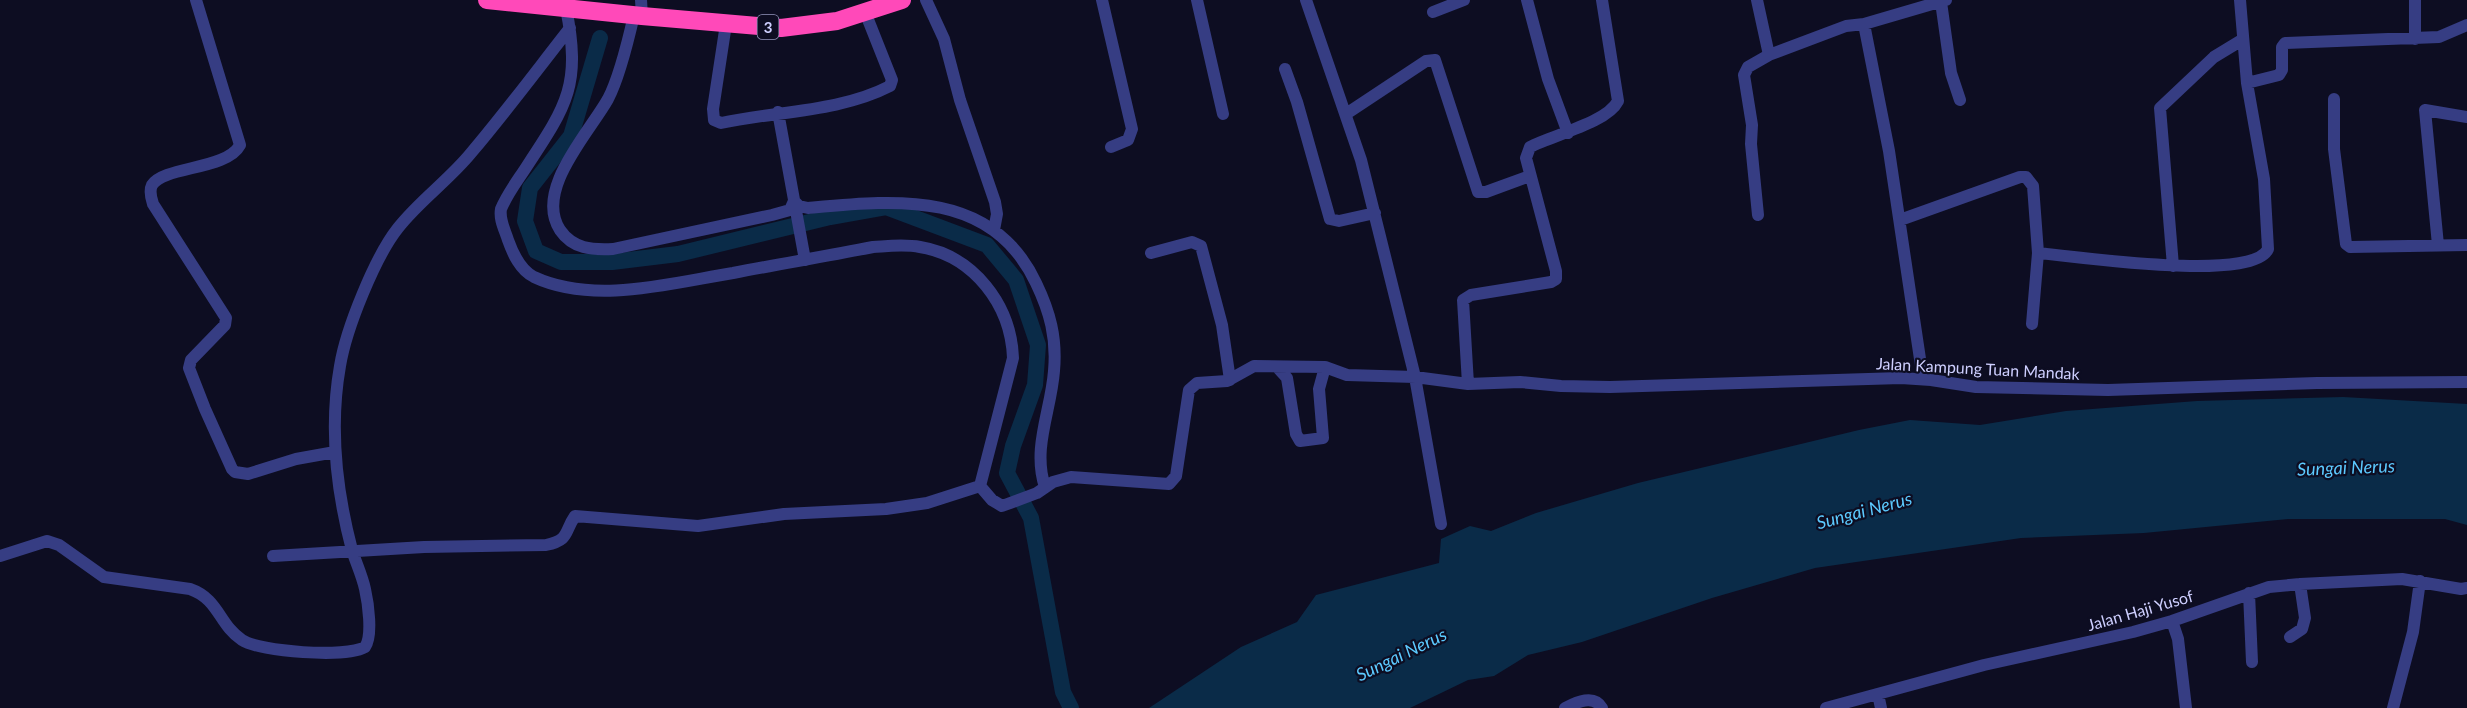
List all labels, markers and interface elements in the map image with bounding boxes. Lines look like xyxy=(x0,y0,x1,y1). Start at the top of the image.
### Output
road number: 3 xyxy=(758,15,778,39)
street label: Jalan Kampung Tuan Mandak xyxy=(1876,353,2081,383)
water label: Sungai Nerus xyxy=(2297,454,2395,480)
water label: Sungai Nerus xyxy=(1814,487,1914,533)
street label: Jalan Haji Yusof xyxy=(2085,586,2195,634)
water label: Sungai Nerus xyxy=(1352,623,1450,685)

